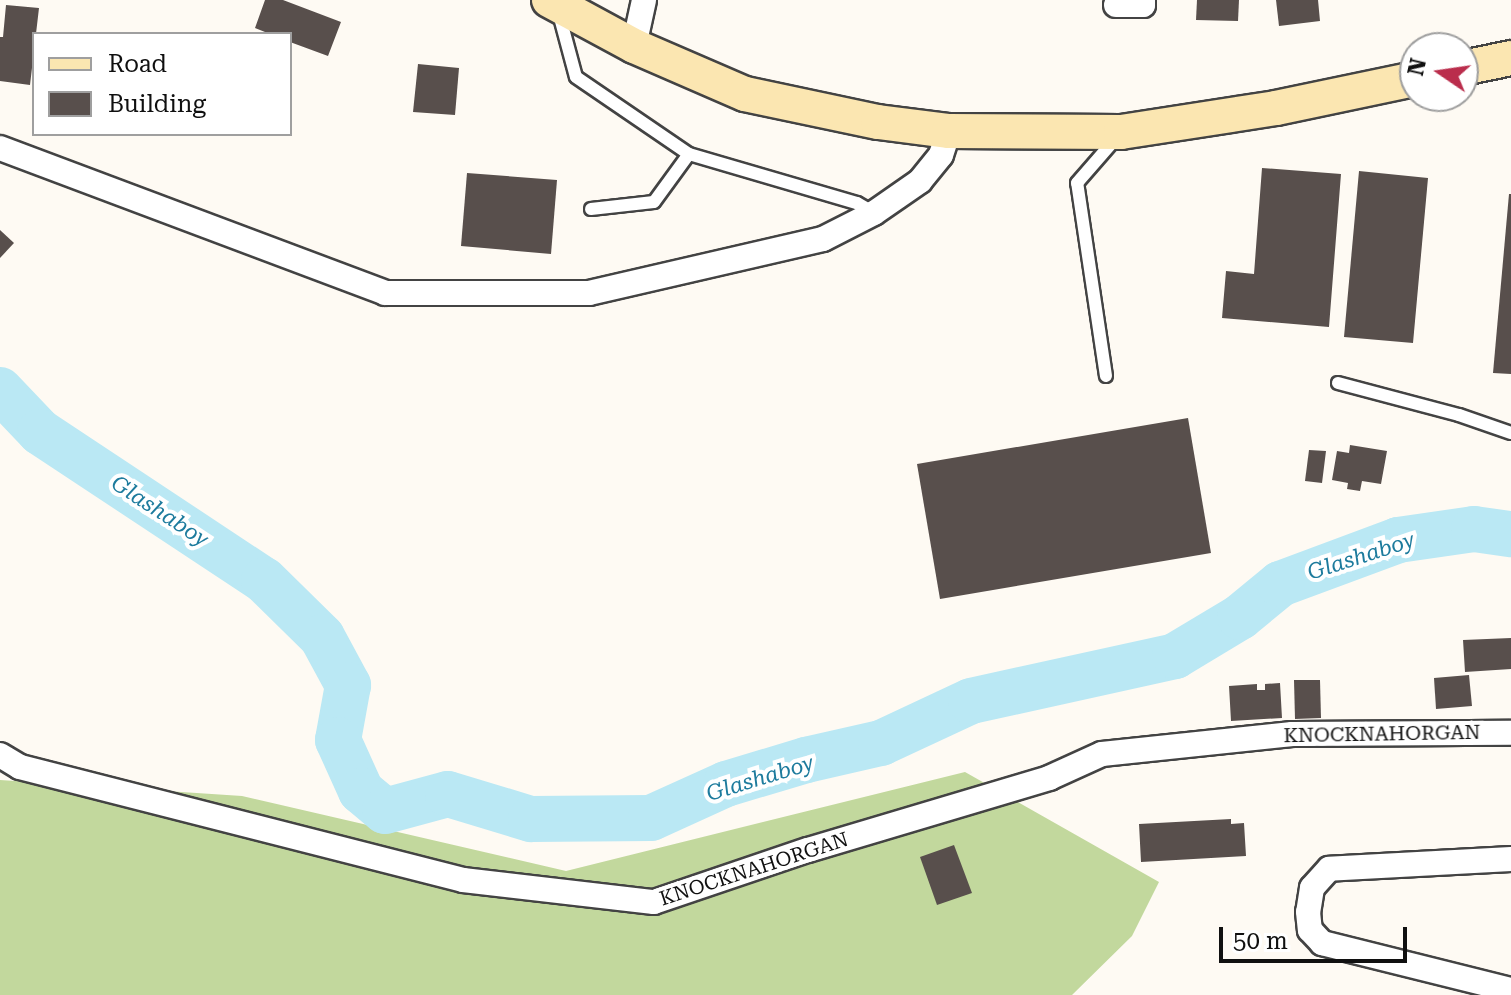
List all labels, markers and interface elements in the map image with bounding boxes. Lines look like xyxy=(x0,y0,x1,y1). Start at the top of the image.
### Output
legend xyxy=(32,32,292,136)
north arrow xyxy=(1399,32,1479,112)
text: Road xyxy=(108,50,167,78)
text: N xyxy=(1403,56,1431,78)
text: Building xyxy=(108,90,206,118)
water label: Glashaboy xyxy=(106,470,214,552)
water label: Glashaboy xyxy=(1304,526,1418,586)
street label: KNOCKNAHORGAN xyxy=(1283,720,1481,748)
water label: Glashaboy xyxy=(703,749,817,807)
street label: KNOCKNAHORGAN xyxy=(657,827,851,911)
scale bar xyxy=(1223,911,1411,961)
text: 50 m xyxy=(1233,927,1288,955)

